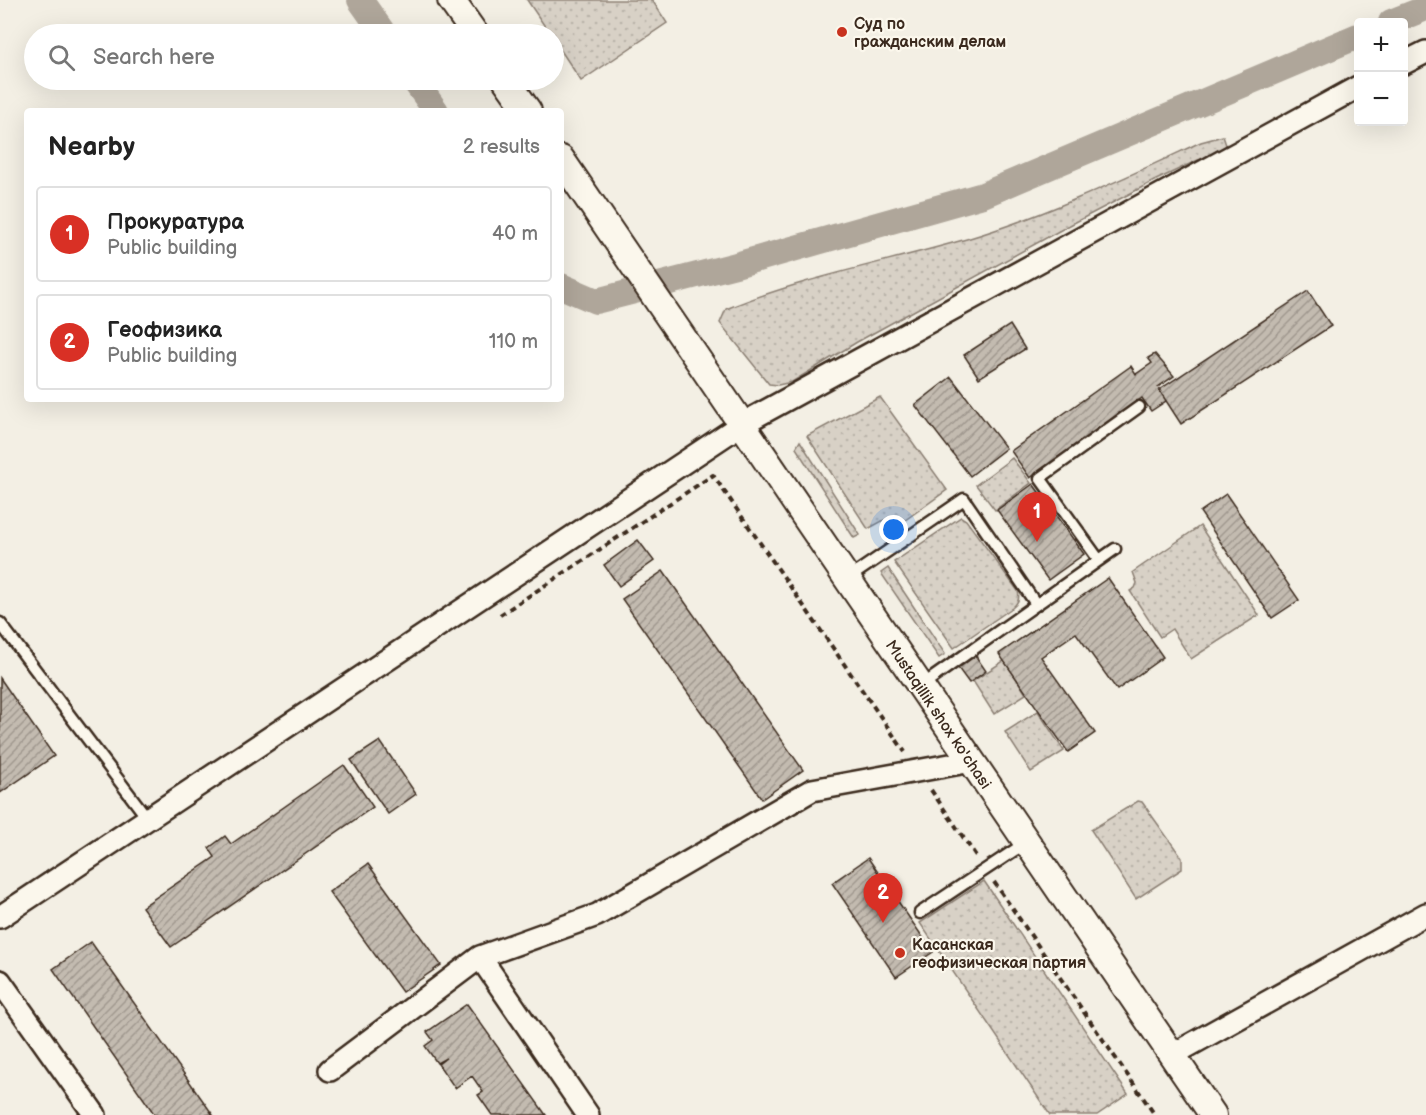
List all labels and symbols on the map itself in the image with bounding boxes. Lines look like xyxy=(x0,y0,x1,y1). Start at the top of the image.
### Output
place label: Суд по гражданским делам xyxy=(854,15,1006,52)
marker: Суд по гражданским делам xyxy=(835,25,849,39)
pin: 1 xyxy=(1018,492,1056,542)
your location xyxy=(879,515,908,544)
street label: Mustaqillik shox ko'chasi xyxy=(881,637,995,793)
pin: 2 xyxy=(864,874,902,923)
place label: Касанская геофизическая партия xyxy=(912,936,1086,973)
marker: Касанская геофизическая партия xyxy=(893,946,907,960)

